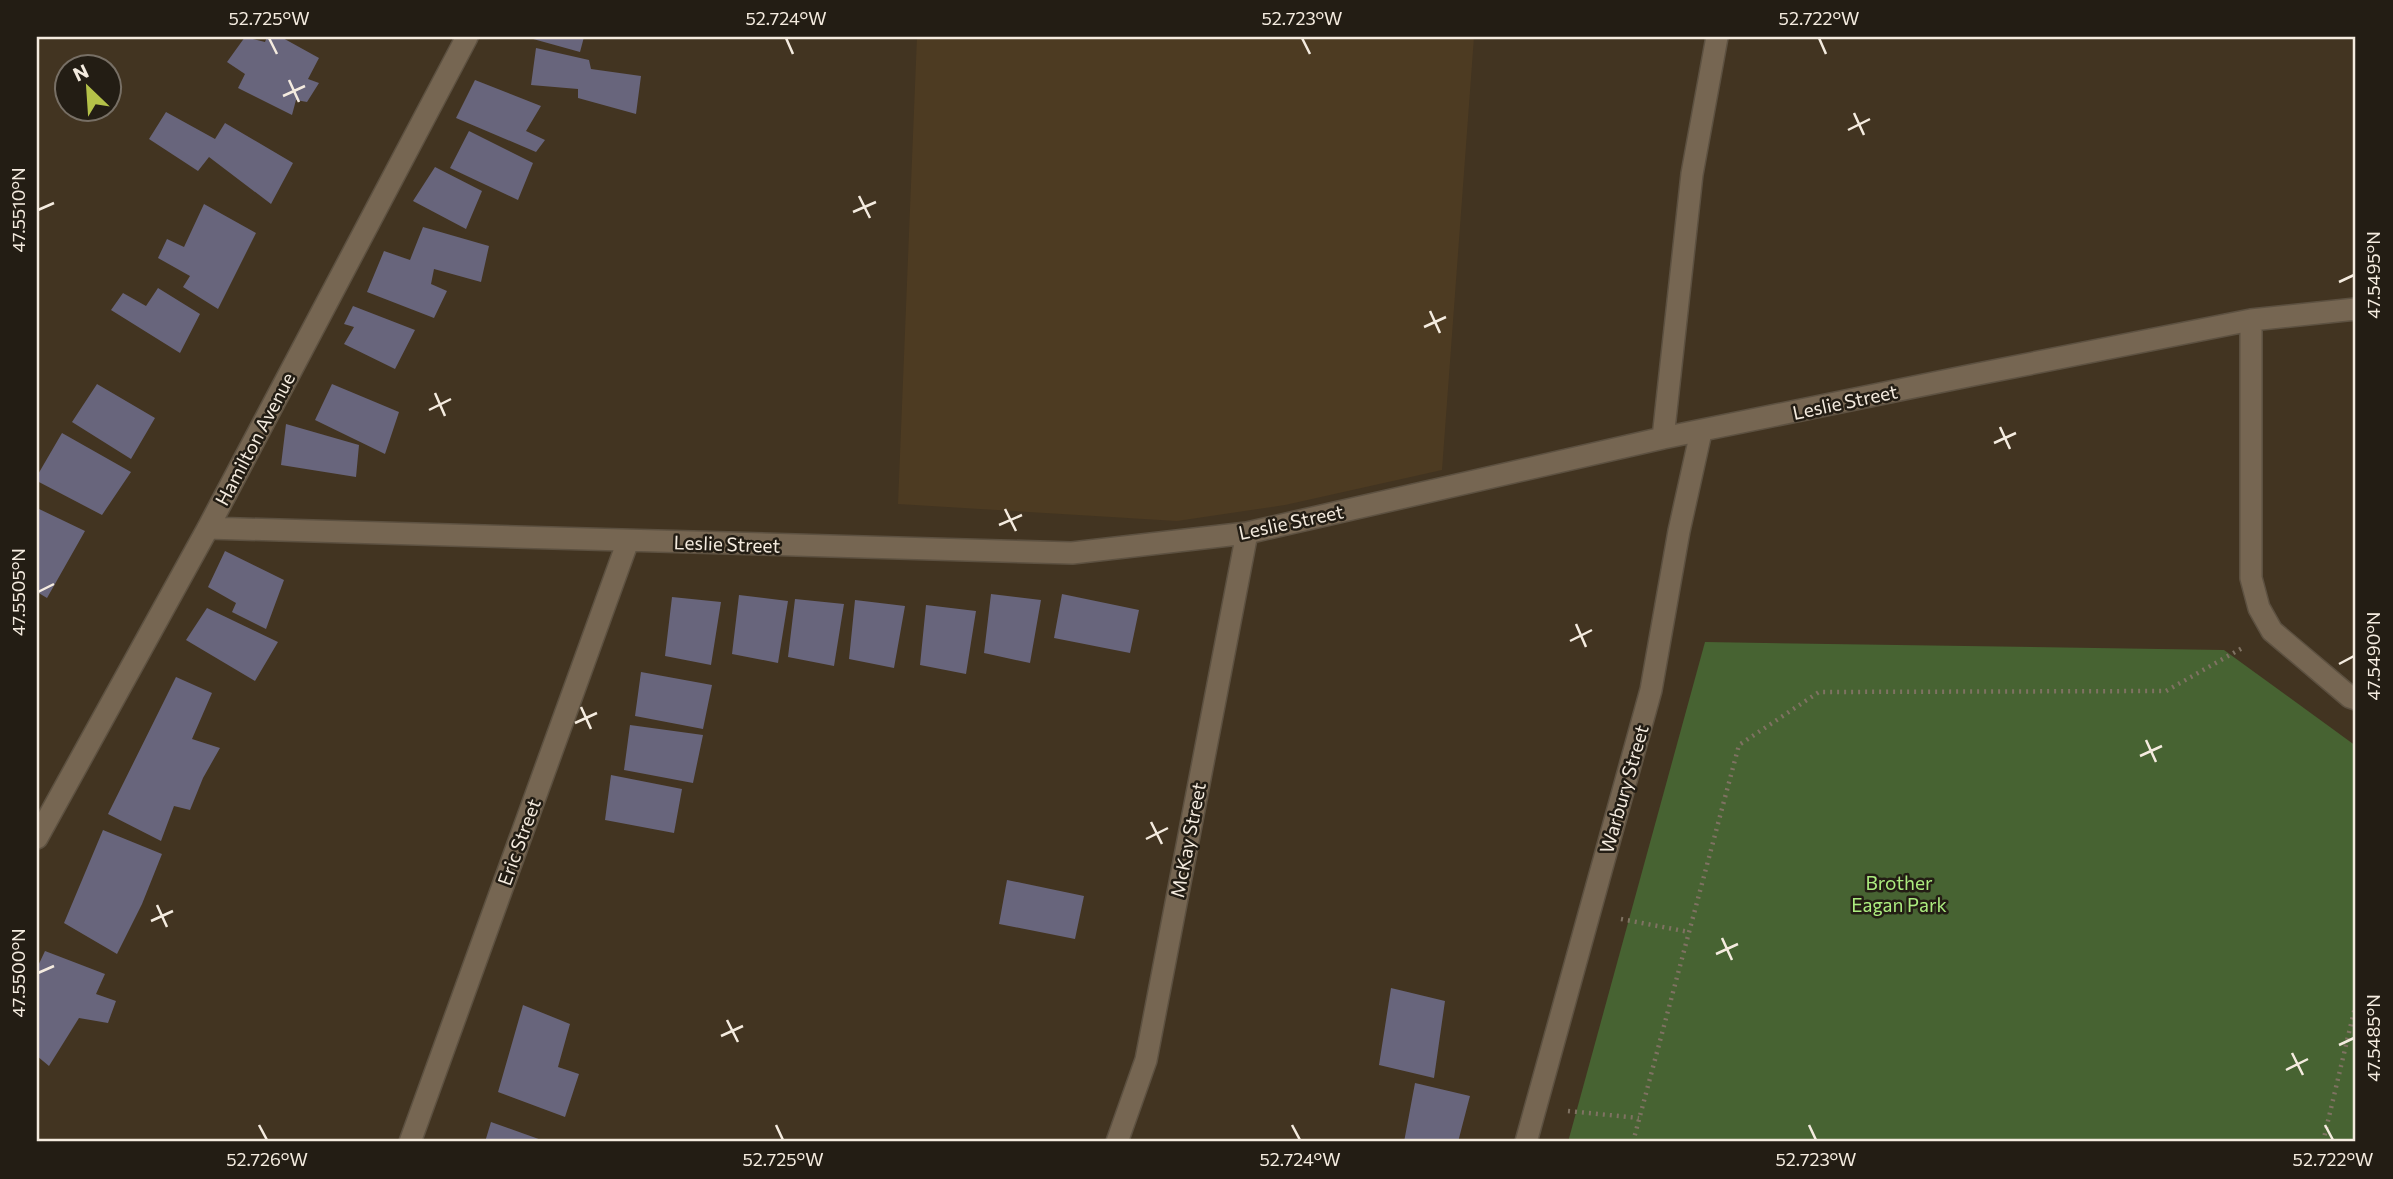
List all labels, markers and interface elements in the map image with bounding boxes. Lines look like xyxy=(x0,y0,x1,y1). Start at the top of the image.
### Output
text: 52.725°W xyxy=(228,7,310,29)
text: 52.724°W xyxy=(745,7,827,29)
text: 52.723°W xyxy=(1262,7,1342,29)
text: 52.722°W xyxy=(1779,7,1859,29)
north arrow xyxy=(52,52,122,122)
text: N xyxy=(69,59,92,86)
text: 47.5510°N xyxy=(7,167,29,253)
text: 47.5495°N xyxy=(2362,231,2384,319)
street label: Hamilton Avenue xyxy=(210,368,299,509)
street label: Leslie Street xyxy=(1790,379,1900,424)
street label: Leslie Street xyxy=(1236,499,1346,544)
street label: Leslie Street xyxy=(673,530,781,557)
text: 47.5505°N xyxy=(7,548,29,636)
text: 47.5490°N xyxy=(2362,612,2384,700)
street label: Warbury Street xyxy=(1594,722,1653,856)
street label: McKay Street xyxy=(1165,780,1210,900)
street label: Eric Street xyxy=(492,795,545,888)
park label: Brother Eagan Park xyxy=(1851,871,1947,916)
text: 47.5500°N xyxy=(7,928,29,1018)
text: 47.5485°N xyxy=(2362,994,2384,1082)
text: 52.726°W xyxy=(226,1148,308,1170)
text: 52.725°W xyxy=(742,1148,824,1170)
text: 52.724°W xyxy=(1259,1148,1341,1170)
text: 52.723°W xyxy=(1776,1148,1856,1170)
text: 52.722°W xyxy=(2293,1148,2373,1170)

